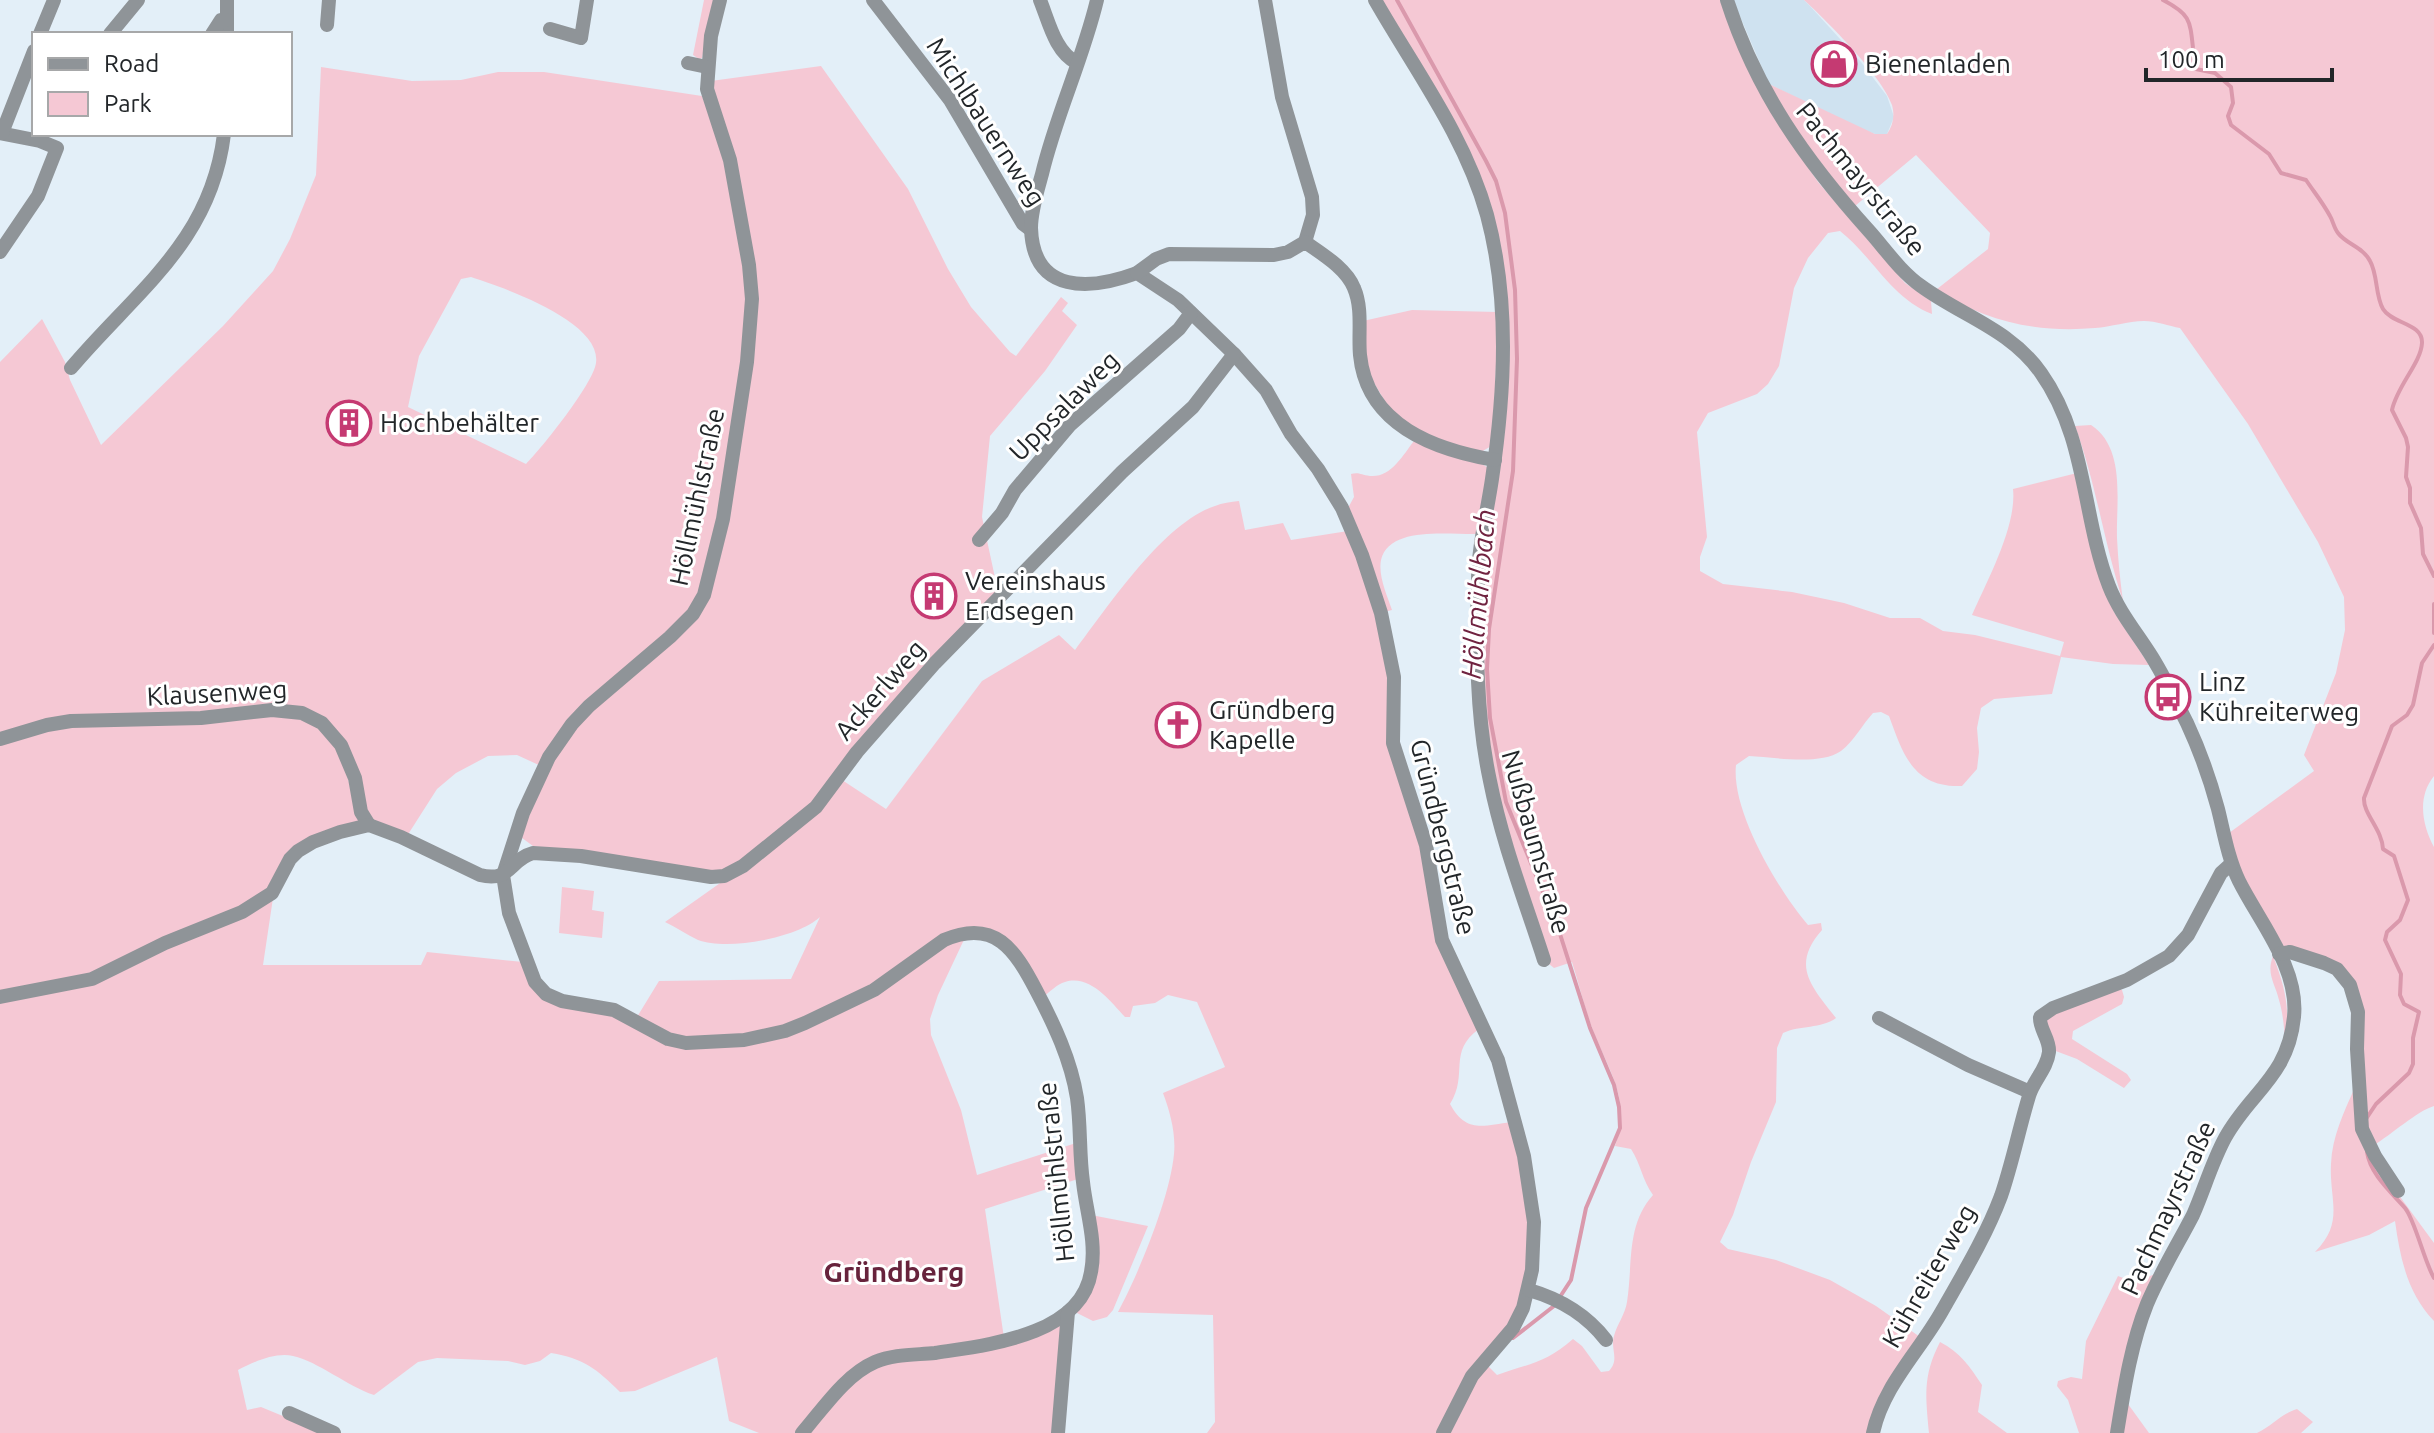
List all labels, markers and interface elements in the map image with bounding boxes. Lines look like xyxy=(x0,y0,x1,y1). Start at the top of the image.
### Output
legend xyxy=(32,32,292,136)
street label: Michlbauernweg xyxy=(921,32,1052,211)
scale bar xyxy=(2146,32,2332,82)
shop icon: Bienenladen xyxy=(1810,40,1858,88)
text: 100 m xyxy=(2158,46,2225,73)
place label: Bienenladen xyxy=(1865,49,2011,78)
text: Road xyxy=(104,50,159,77)
text: Park xyxy=(104,90,152,117)
street label: Pachmayrstraße xyxy=(1791,96,1932,261)
street label: Uppsalaweg xyxy=(1003,345,1124,466)
building icon: Hochbehälter xyxy=(325,399,373,447)
street label: Höllmühlstraße xyxy=(664,406,729,588)
place label: Hochbehälter xyxy=(380,408,539,437)
water label: Höllmühlbach xyxy=(1455,508,1500,680)
place label: Vereinshaus Erdsegen xyxy=(965,566,1106,625)
building icon: Vereinshaus Erdsegen xyxy=(910,572,958,620)
street label: Ackerlweg xyxy=(829,634,931,745)
place label: Linz Kühreiterweg xyxy=(2199,667,2359,726)
bus stop icon: Linz Kühreiterweg xyxy=(2144,673,2192,721)
street label: Klausenweg xyxy=(146,674,288,711)
place label: Gründberg Kapelle xyxy=(1209,695,1335,754)
church icon: Gründberg Kapelle xyxy=(1154,701,1202,749)
street label: Gründbergstraße xyxy=(1405,736,1482,938)
street label: Nußbaumstraße xyxy=(1496,747,1577,937)
street label: Höllmühlstraße xyxy=(1032,1081,1079,1263)
street label: Pachmayrstraße xyxy=(2115,1116,2221,1299)
street label: Kühreiterweg xyxy=(1876,1199,1981,1352)
district label: Gründberg xyxy=(823,1256,965,1287)

